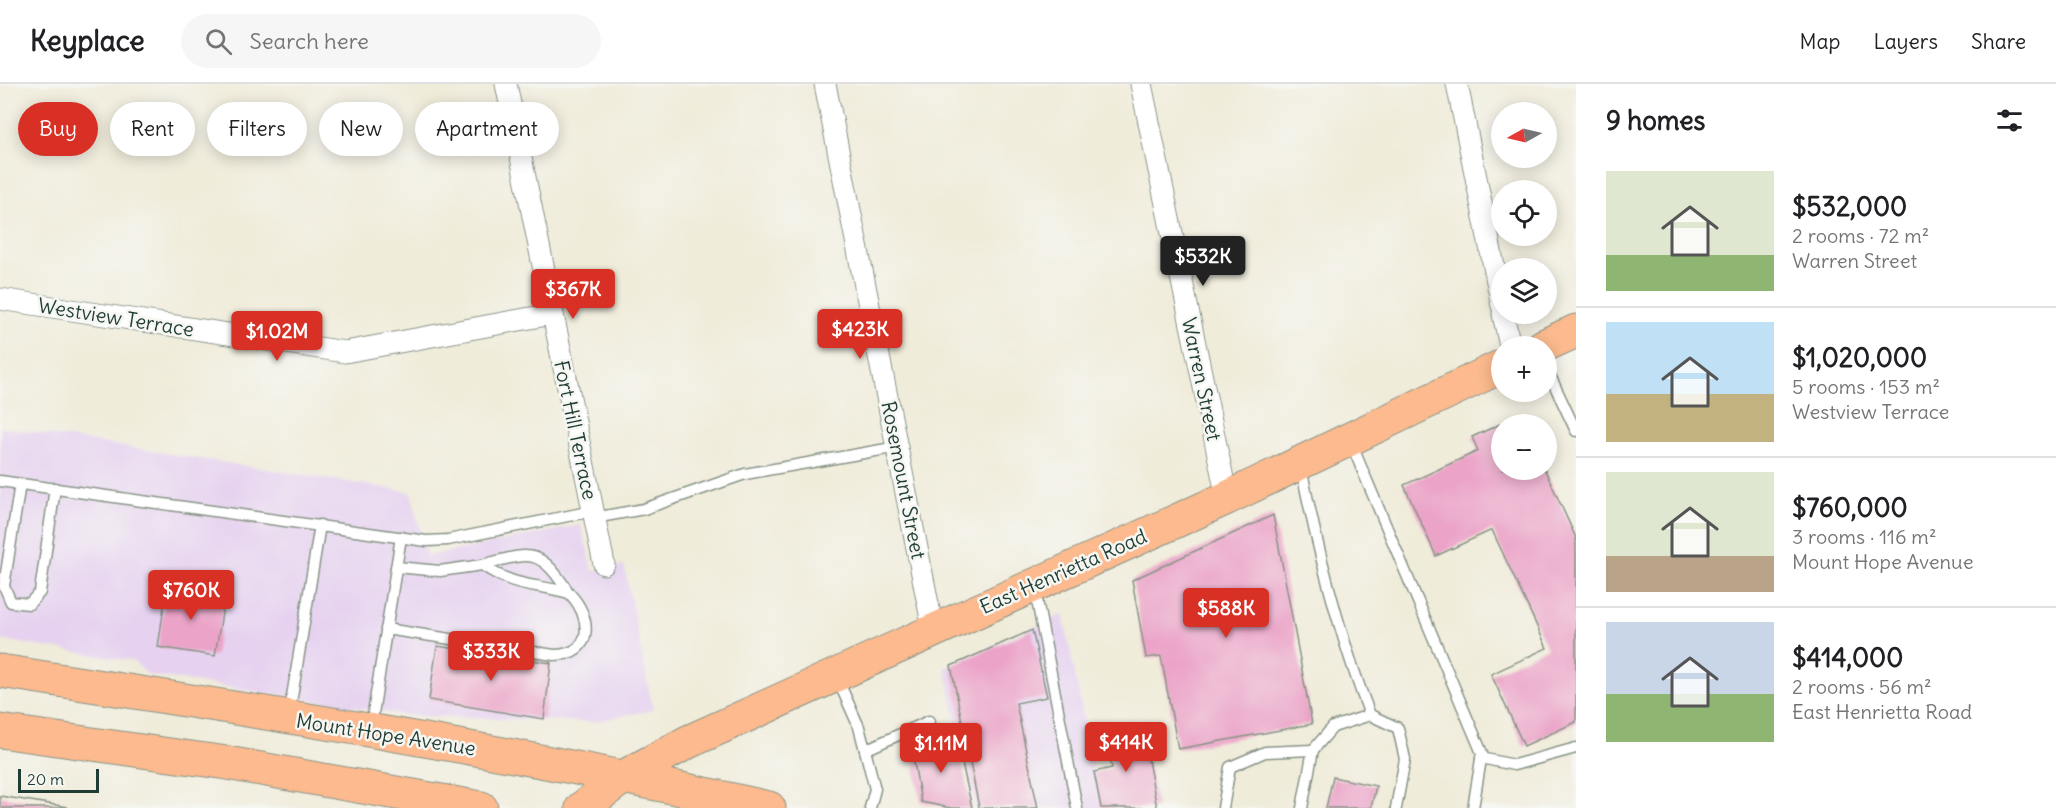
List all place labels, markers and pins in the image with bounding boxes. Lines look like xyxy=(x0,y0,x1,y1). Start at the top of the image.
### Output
pin: $532K xyxy=(1161,236,1245,287)
pin: $367K xyxy=(531,269,615,320)
pin: $423K xyxy=(818,309,902,360)
pin: $1.02M xyxy=(228,311,326,362)
pin: $760K xyxy=(149,570,233,621)
pin: $588K xyxy=(1184,588,1268,639)
pin: $333K xyxy=(449,631,533,682)
pin: $414K xyxy=(1084,722,1168,773)
pin: $1.11M xyxy=(892,723,990,774)

